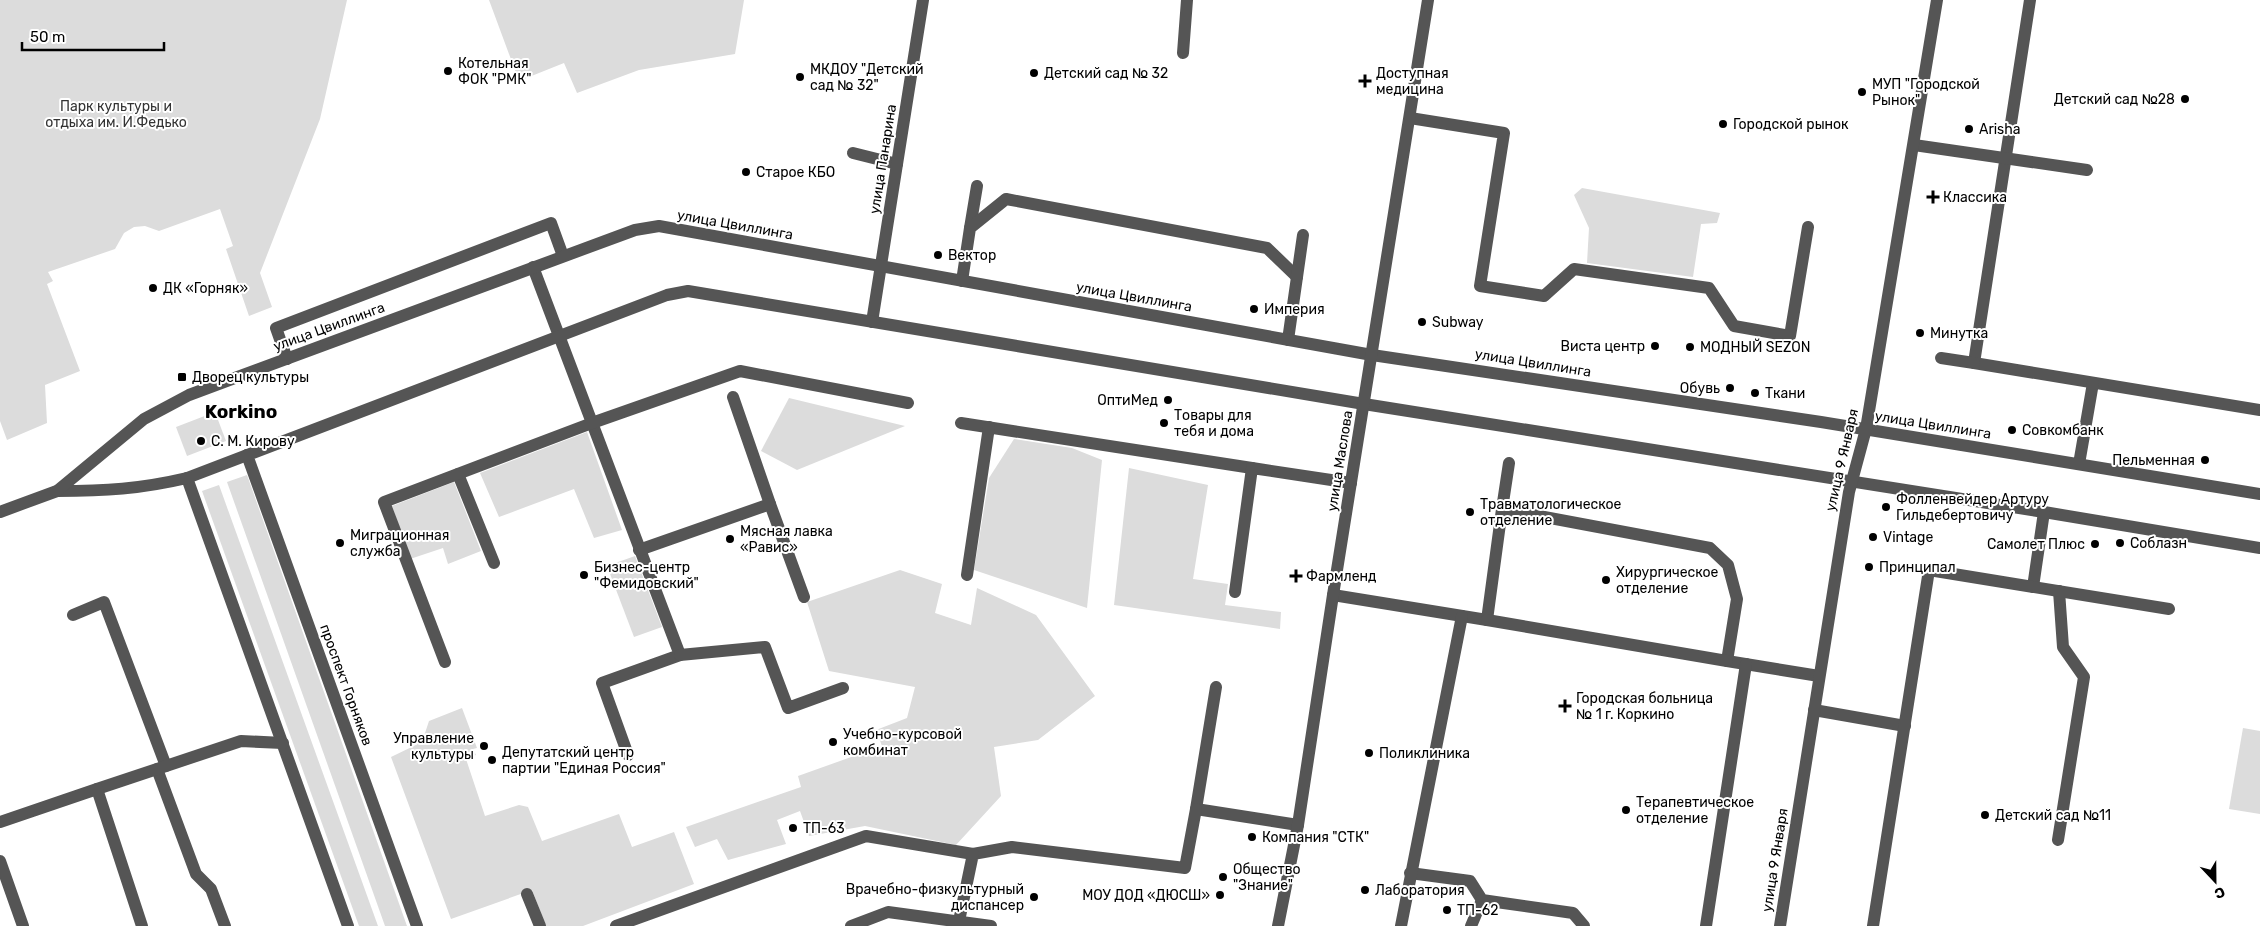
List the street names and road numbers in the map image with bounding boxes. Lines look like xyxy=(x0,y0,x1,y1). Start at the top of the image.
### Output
street label: улица Панарина xyxy=(866,103,900,215)
street label: улица Цвиллинга xyxy=(676,206,794,244)
street label: улица Цвиллинга xyxy=(1075,278,1193,316)
street label: улица Цвиллинга xyxy=(271,299,387,355)
street label: улица Цвиллинга xyxy=(1474,345,1592,381)
street label: улица 9 Января xyxy=(1822,407,1862,513)
street label: улица Цвиллинга xyxy=(1874,407,1992,443)
street label: улица Маслова xyxy=(1324,409,1356,513)
street label: проспект Горняков xyxy=(316,622,376,748)
street label: улица 9 Января xyxy=(1758,807,1792,913)

